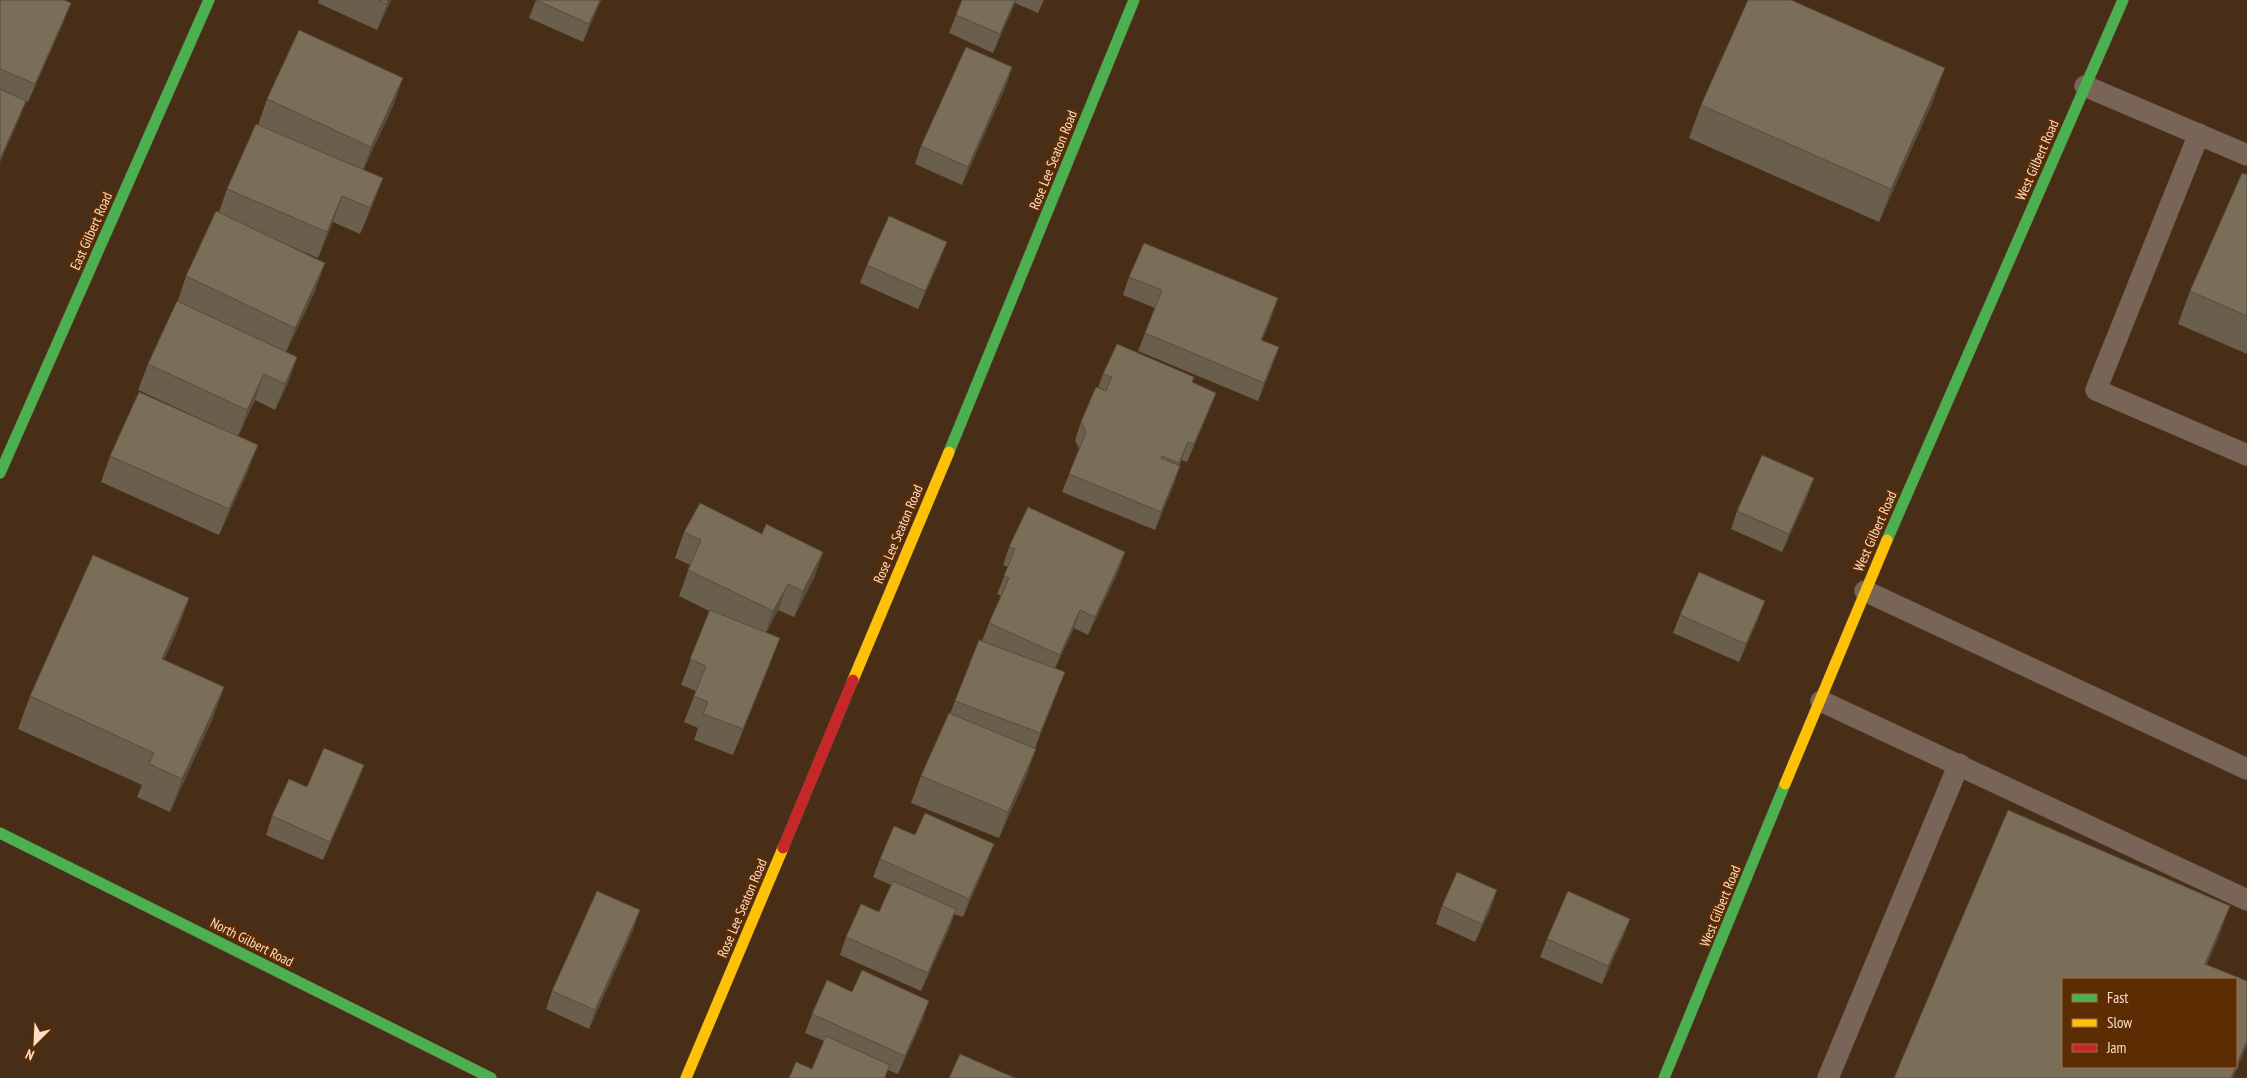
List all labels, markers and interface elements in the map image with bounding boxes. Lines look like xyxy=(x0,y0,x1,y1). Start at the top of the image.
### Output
street label: Rose Lee Seaton Road xyxy=(1025,108,1081,212)
street label: West Gilbert Road xyxy=(2011,117,2063,203)
street label: East Gilbert Road xyxy=(66,189,116,273)
street label: Rose Lee Seaton Road xyxy=(869,482,927,586)
street label: West Gilbert Road xyxy=(1849,488,1901,574)
street label: Rose Lee Seaton Road xyxy=(713,856,771,960)
street label: West Gilbert Road xyxy=(1696,863,1744,949)
street label: North Gilbert Road xyxy=(208,913,296,971)
legend xyxy=(2062,978,2237,1068)
text: Fast xyxy=(2107,988,2128,1007)
text: Slow xyxy=(2107,1013,2132,1032)
north arrow xyxy=(10,1018,60,1068)
text: Jam xyxy=(2106,1038,2126,1057)
text: N xyxy=(23,1045,37,1065)

